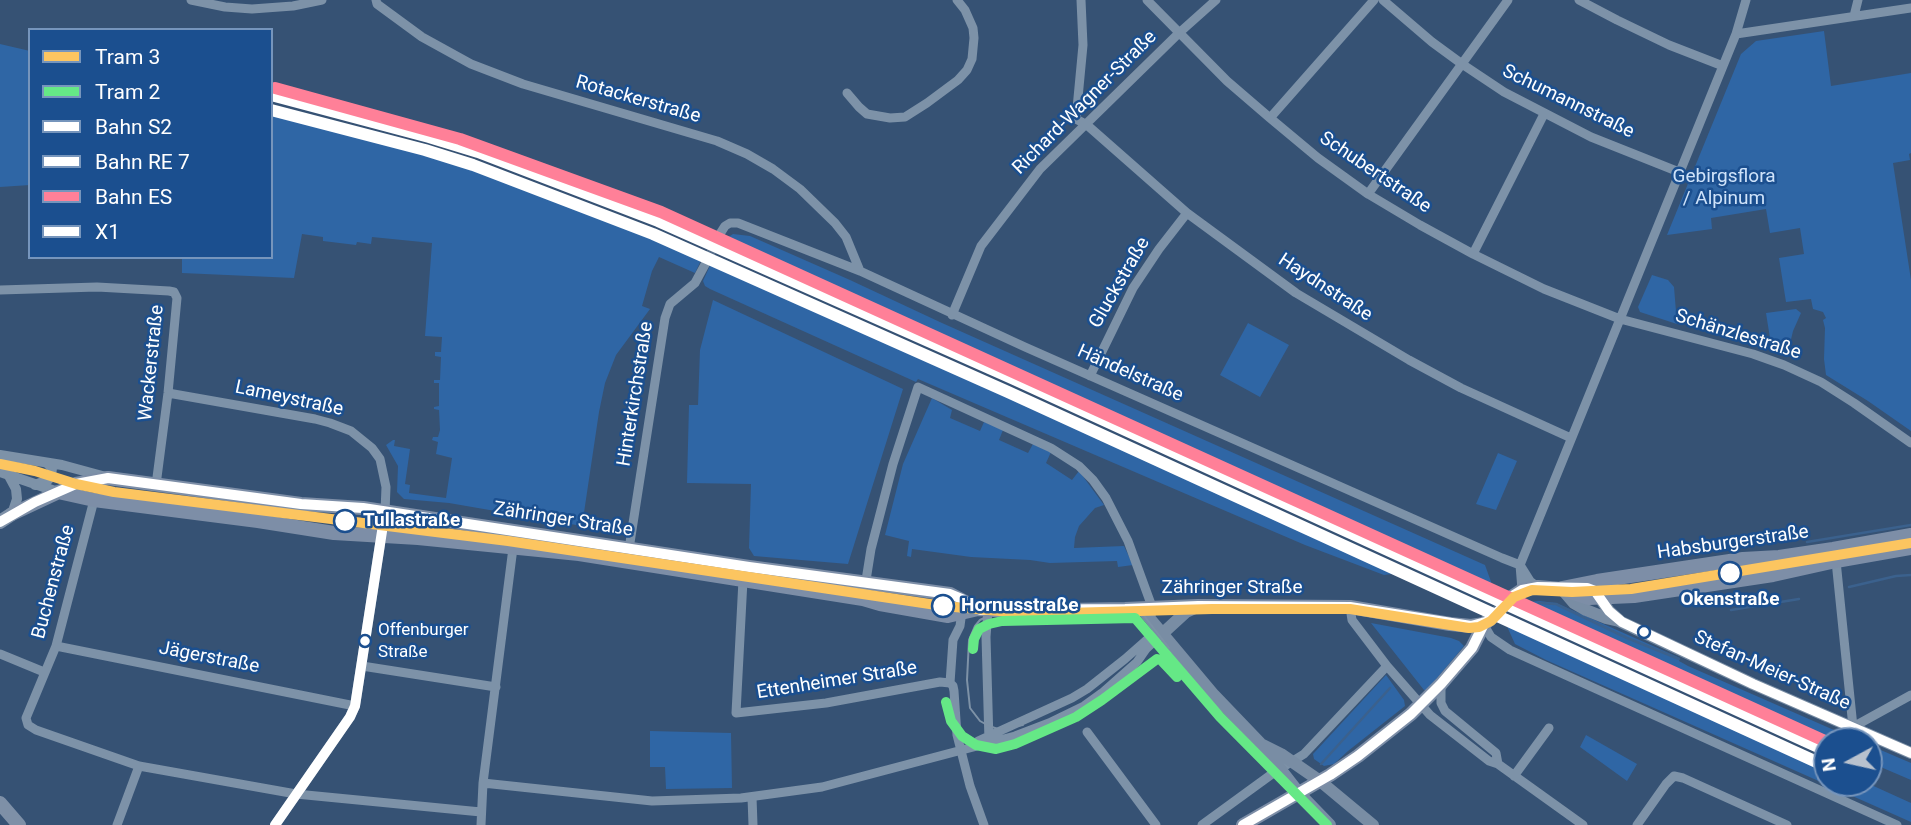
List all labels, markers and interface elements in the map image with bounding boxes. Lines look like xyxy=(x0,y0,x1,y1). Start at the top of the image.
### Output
street label: Richard-Wagner-Straße xyxy=(1008,26,1162,180)
legend xyxy=(28,28,273,259)
text: Tram 3 xyxy=(95,45,160,69)
street label: Schumannstraße xyxy=(1498,60,1638,144)
street label: Rotackerstraße xyxy=(573,71,703,129)
text: Tram 2 xyxy=(95,80,160,104)
text: Bahn S2 xyxy=(95,115,172,139)
street label: Schubertstraße xyxy=(1315,127,1435,219)
text: Bahn RE 7 xyxy=(95,150,190,174)
park label: Gebirgsflora / Alpinum xyxy=(1672,166,1776,210)
text: Bahn ES xyxy=(95,185,172,209)
text: X1 xyxy=(95,220,120,244)
street label: Gluckstraße xyxy=(1085,233,1155,333)
street label: Haydnstraße xyxy=(1274,249,1376,327)
street label: Wackerstraße xyxy=(135,304,169,422)
street label: Schänzlestraße xyxy=(1672,305,1804,365)
street label: Hinterkirchstraße xyxy=(613,320,659,468)
street label: Händelstraße xyxy=(1073,340,1187,408)
street label: Lameystraße xyxy=(233,376,345,422)
street label: Zähringer Straße xyxy=(492,498,634,542)
marker: Tullastraße xyxy=(333,509,357,533)
place label: Tullastraße xyxy=(363,510,460,532)
street label: Habsburgerstraße xyxy=(1656,521,1810,565)
street label: Buchenstraße xyxy=(28,522,80,642)
marker: Okenstraße xyxy=(1718,561,1742,585)
street label: Zähringer Straße xyxy=(1162,577,1302,599)
place label: Okenstraße xyxy=(1680,589,1780,611)
marker: Hornusstraße xyxy=(931,594,955,618)
place label: Hornusstraße xyxy=(961,595,1078,617)
place label: Offenburger Straße xyxy=(378,621,469,661)
unlabelled marker xyxy=(1637,625,1651,639)
street label: Stefan-Meier-Straße xyxy=(1690,626,1854,716)
marker: Offenburger Straße xyxy=(358,634,372,648)
street label: Jägerstraße xyxy=(157,637,261,679)
street label: Ettenheimer Straße xyxy=(755,657,919,705)
north arrow xyxy=(1813,727,1883,797)
text: N xyxy=(1816,756,1841,773)

